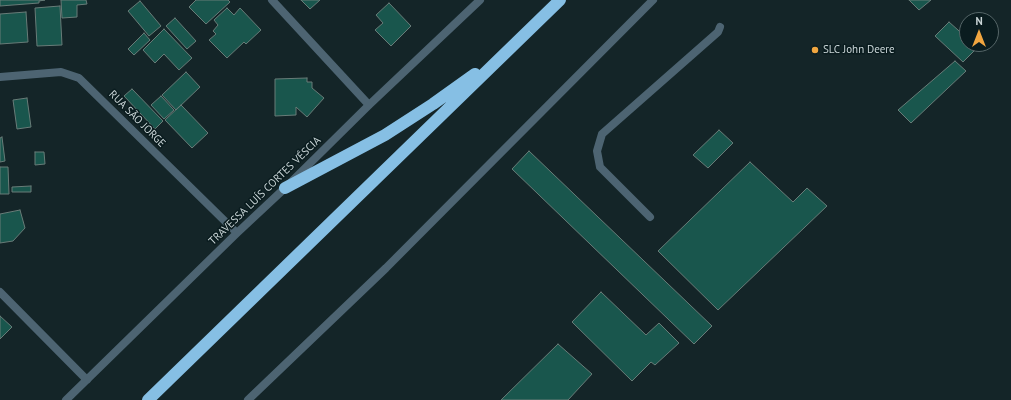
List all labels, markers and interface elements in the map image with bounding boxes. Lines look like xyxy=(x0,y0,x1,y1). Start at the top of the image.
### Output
north arrow xyxy=(959,12,999,52)
text: N xyxy=(975,14,983,28)
place label: SLC John Deere xyxy=(823,43,895,57)
marker: SLC John Deere xyxy=(810,45,820,55)
street label: RUA SÃO JORGE xyxy=(106,88,168,150)
street label: TRAVESSA LUÍS CORTES VÉSCIA xyxy=(206,134,324,248)

